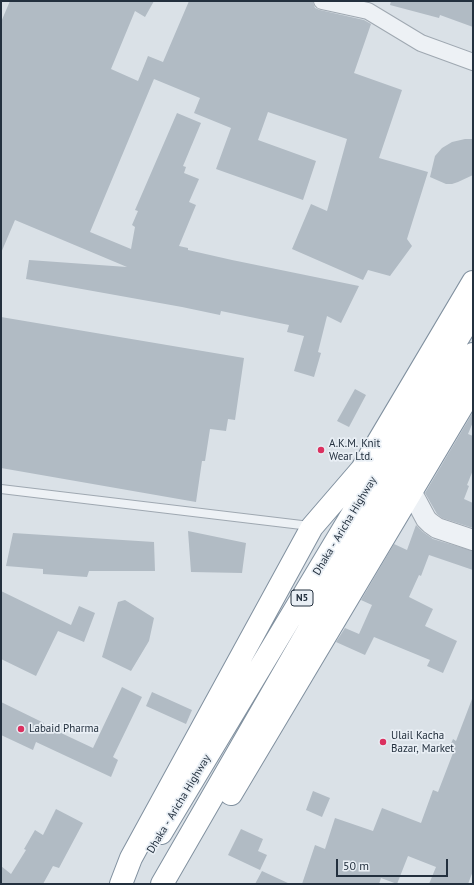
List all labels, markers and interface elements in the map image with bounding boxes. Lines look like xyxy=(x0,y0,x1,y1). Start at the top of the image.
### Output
place label: A.K.M. Knit Wear Ltd. xyxy=(329,437,380,463)
marker: A.K.M. Knit Wear Ltd. xyxy=(316,445,326,455)
street label: Dhaka - Aricha Highway xyxy=(310,474,380,578)
road number: N5 xyxy=(291,590,313,606)
place label: Labaid Pharma xyxy=(29,722,99,736)
marker: Labaid Pharma xyxy=(16,724,26,734)
place label: Ulail Kacha Bazar, Market xyxy=(391,729,454,755)
marker: Ulail Kacha Bazar, Market xyxy=(378,737,388,747)
street label: Dhaka - Aricha Highway xyxy=(144,752,214,856)
scale bar xyxy=(338,851,450,877)
text: 50 m xyxy=(343,858,369,873)

